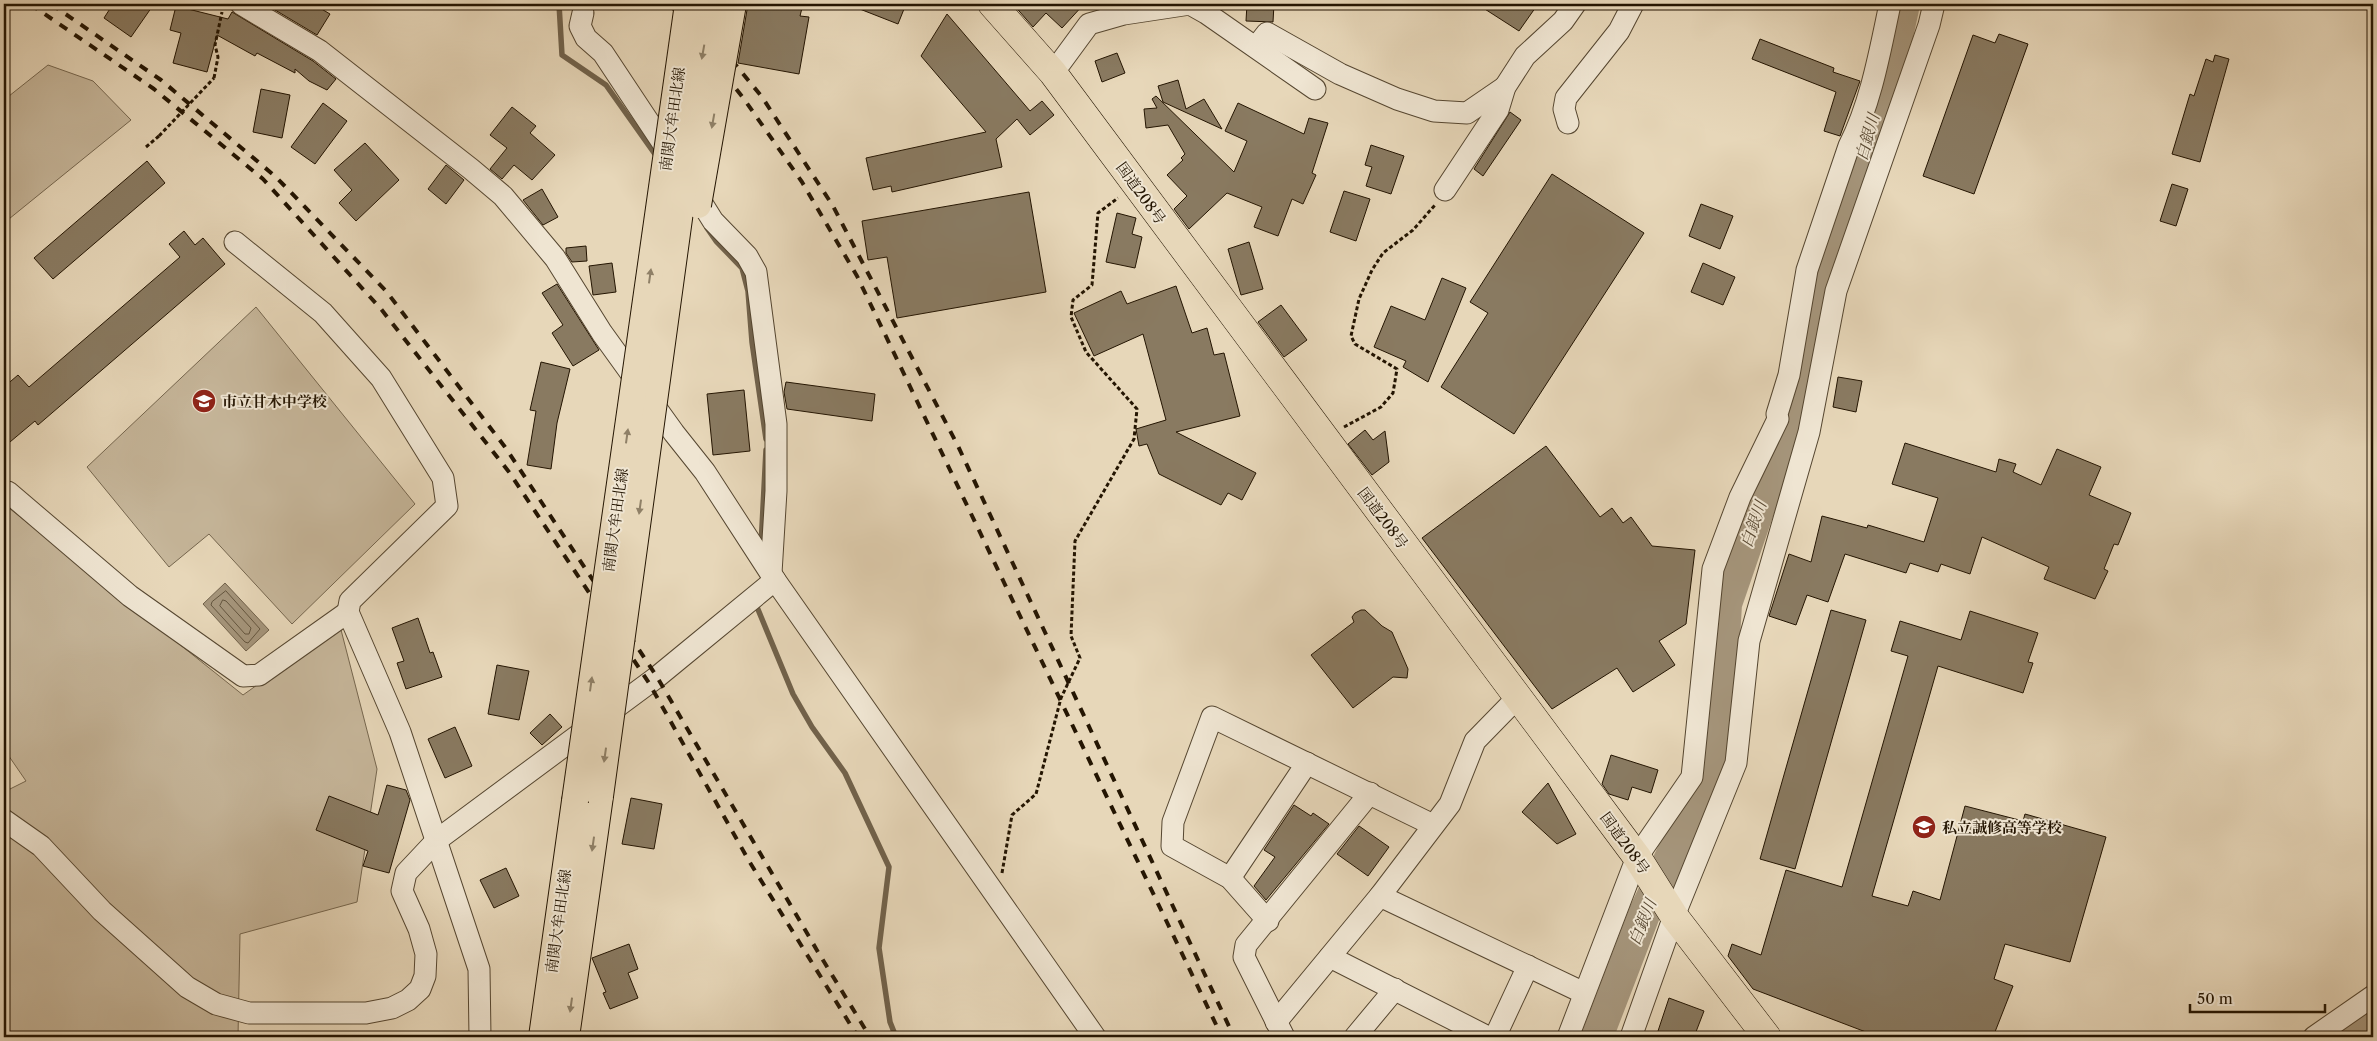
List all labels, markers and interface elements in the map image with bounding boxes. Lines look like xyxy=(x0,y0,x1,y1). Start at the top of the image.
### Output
one-way arrow xyxy=(698,44,706,60)
street label: 南関大牟田北線 xyxy=(655,66,689,172)
water label: 白銀川 xyxy=(1851,109,1884,163)
one-way arrow xyxy=(709,113,717,129)
street label: 国道208号 xyxy=(1112,158,1170,228)
one-way arrow xyxy=(646,267,654,283)
school or university icon: 市立甘木中学校 xyxy=(191,388,217,414)
place label: 市立甘木中学校 xyxy=(222,392,327,411)
one-way arrow xyxy=(623,428,631,444)
street label: 南関大牟田北線 xyxy=(598,467,632,573)
street label: 国道208号 xyxy=(1354,484,1412,552)
water label: 白銀川 xyxy=(1736,496,1771,550)
one-way arrow xyxy=(635,500,643,516)
one-way arrow xyxy=(588,676,596,692)
one-way arrow xyxy=(601,747,609,763)
street label: 国道208号 xyxy=(1596,808,1654,878)
school or university icon: 私立誠修高等学校 xyxy=(1911,814,1937,840)
place label: 私立誠修高等学校 xyxy=(1942,818,2062,837)
one-way arrow xyxy=(589,836,597,852)
street label: 南関大牟田北線 xyxy=(541,868,575,974)
water label: 白銀川 xyxy=(1624,894,1661,948)
scale bar xyxy=(2190,981,2324,1013)
text: 50 m xyxy=(2197,989,2233,1008)
one-way arrow xyxy=(566,997,574,1013)

